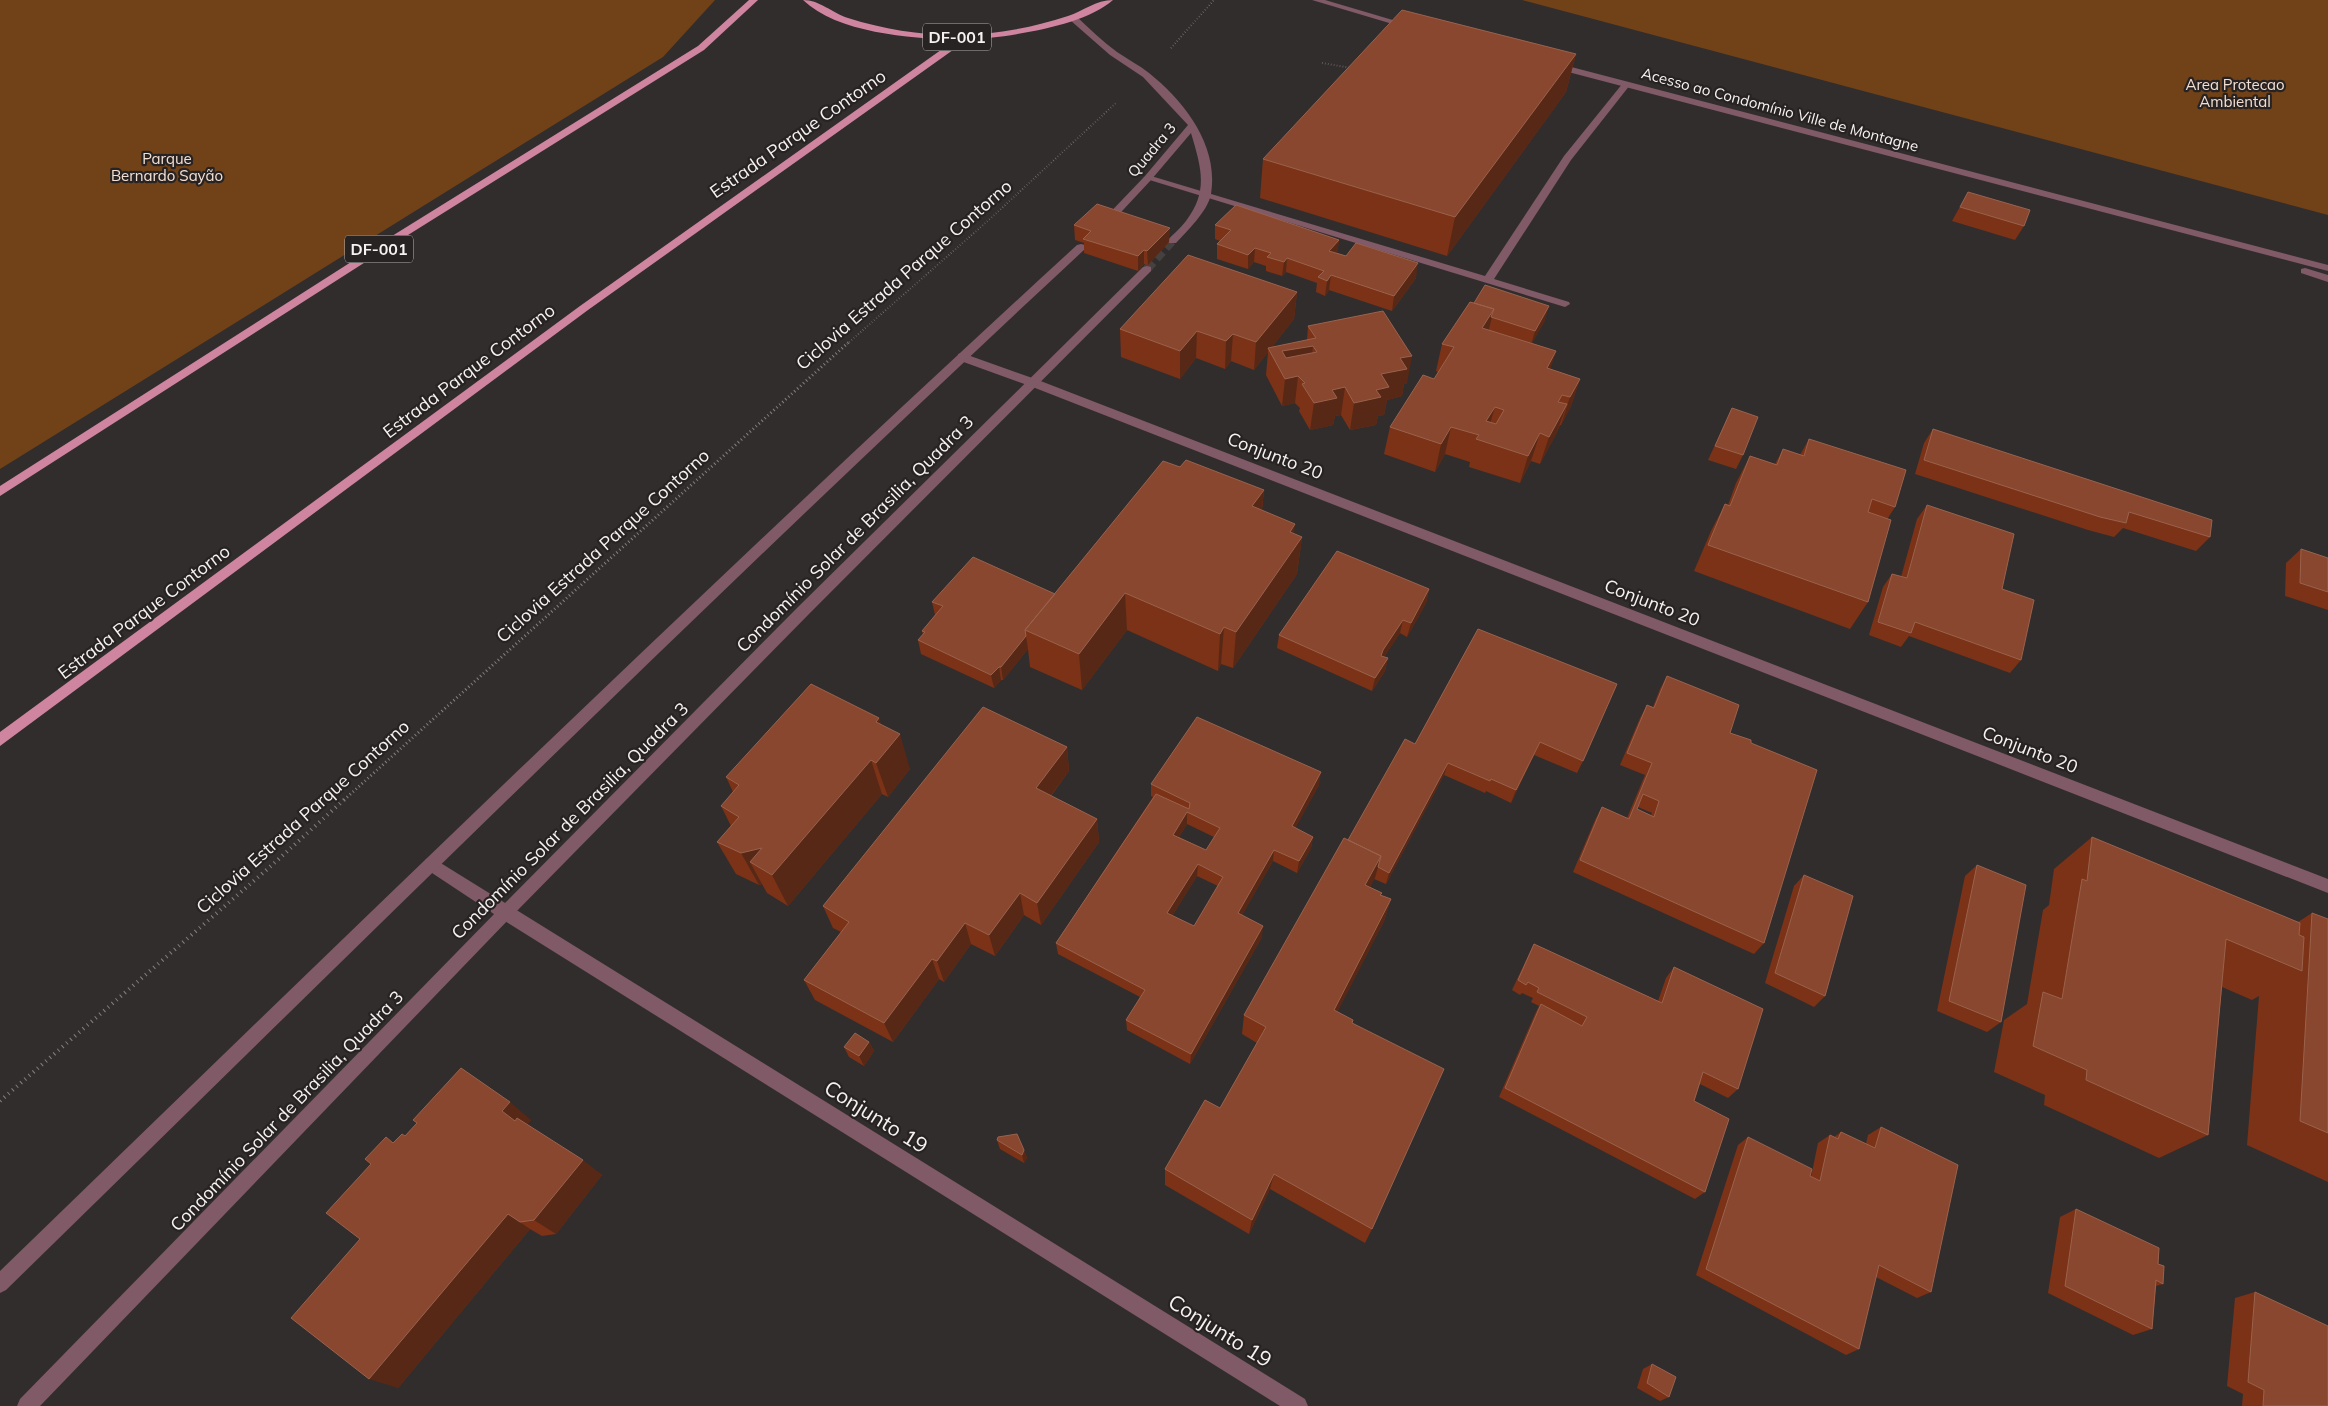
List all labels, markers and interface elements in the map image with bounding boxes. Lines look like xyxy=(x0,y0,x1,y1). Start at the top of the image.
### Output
road number: DF-001 xyxy=(923,24,991,51)
street label: Acesso ao Condomínio Ville de Montagne xyxy=(1639,63,1921,156)
street label: Estrada Parque Contorno xyxy=(705,64,890,203)
park label: Area Protecao Ambiental xyxy=(2185,75,2285,111)
street label: Quadra 3 xyxy=(1123,118,1180,181)
park label: Parque Bernardo Sayão xyxy=(111,149,223,185)
street label: Ciclovia Estrada Parque Contorno xyxy=(791,174,1016,375)
road number: DF-001 xyxy=(345,235,413,262)
street label: Estrada Parque Contorno xyxy=(378,298,559,443)
street label: Condomínio Solar de Brasilia, Quadra 3 xyxy=(731,410,978,657)
street label: Conjunto 20 xyxy=(1224,427,1326,484)
street label: Ciclovia Estrada Parque Contorno xyxy=(491,444,714,647)
street label: Estrada Parque Contorno xyxy=(53,539,234,684)
street label: Conjunto 20 xyxy=(1601,574,1703,631)
street label: Condomínio Solar de Brasilia, Quadra 3 xyxy=(446,697,693,944)
street label: Ciclovia Estrada Parque Contorno xyxy=(191,715,414,918)
street label: Conjunto 20 xyxy=(1979,721,2081,778)
street label: Condomínio Solar de Brasilia, Quadra 3 xyxy=(165,985,408,1236)
street label: Conjunto 19 xyxy=(820,1074,933,1158)
street label: Conjunto 19 xyxy=(1164,1288,1277,1372)

